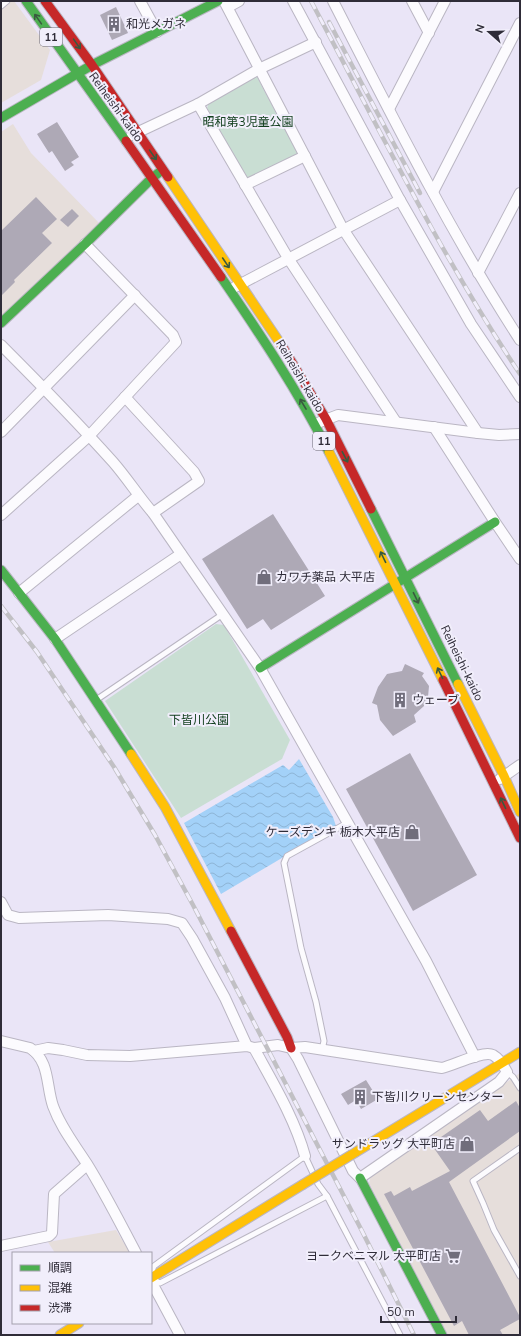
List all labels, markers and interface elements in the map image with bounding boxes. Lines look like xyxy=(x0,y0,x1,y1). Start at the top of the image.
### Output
north arrow xyxy=(469,12,509,52)
one-way arrow xyxy=(34,13,42,24)
building icon: 和光メガネ xyxy=(105,15,123,33)
place label: 和光メガネ xyxy=(126,16,186,32)
text: N xyxy=(472,22,489,35)
road number: 11 xyxy=(40,28,62,46)
one-way arrow xyxy=(72,38,81,49)
street label: Reiheishi-kaido xyxy=(85,69,147,145)
park label: 昭和第3児童公園 xyxy=(202,114,294,130)
one-way arrow xyxy=(149,150,157,161)
one-way arrow xyxy=(222,257,230,268)
street label: Reiheishi-kaido xyxy=(272,337,328,416)
one-way arrow xyxy=(299,398,307,410)
road number: 11 xyxy=(313,432,335,450)
one-way arrow xyxy=(342,451,350,463)
one-way arrow xyxy=(378,551,386,563)
shop icon: カワチ薬品 大平店 xyxy=(255,568,273,586)
place label: カワチ薬品 大平店 xyxy=(276,569,375,585)
one-way arrow xyxy=(413,592,421,604)
street label: Reiheishi-kaido xyxy=(437,623,487,704)
one-way arrow xyxy=(436,668,443,680)
building icon: ウェーブ xyxy=(391,691,409,709)
place label: ウェーブ xyxy=(412,692,459,708)
park label: 下皆川公園 xyxy=(169,712,229,728)
one-way arrow xyxy=(499,797,506,809)
shop icon: ケーズデンキ 栃木大平店 xyxy=(403,823,421,841)
place label: ケーズデンキ 栃木大平店 xyxy=(266,824,400,840)
building icon: 下皆川クリーンセンター xyxy=(351,1088,369,1106)
place label: 下皆川クリーンセンター xyxy=(372,1089,503,1105)
shop icon: サンドラッグ 大平町店 xyxy=(458,1135,476,1153)
place label: サンドラッグ 大平町店 xyxy=(332,1136,455,1152)
supermarket icon: ヨークベニマル 大平町店 xyxy=(444,1247,462,1265)
place label: ヨークベニマル 大平町店 xyxy=(306,1248,441,1264)
legend xyxy=(12,1252,152,1324)
text: 順調 xyxy=(48,1260,72,1276)
text: 混雑 xyxy=(48,1280,72,1296)
scale bar xyxy=(381,1298,456,1324)
text: 渋滞 xyxy=(48,1300,72,1316)
text: 50 m xyxy=(387,1304,415,1320)

